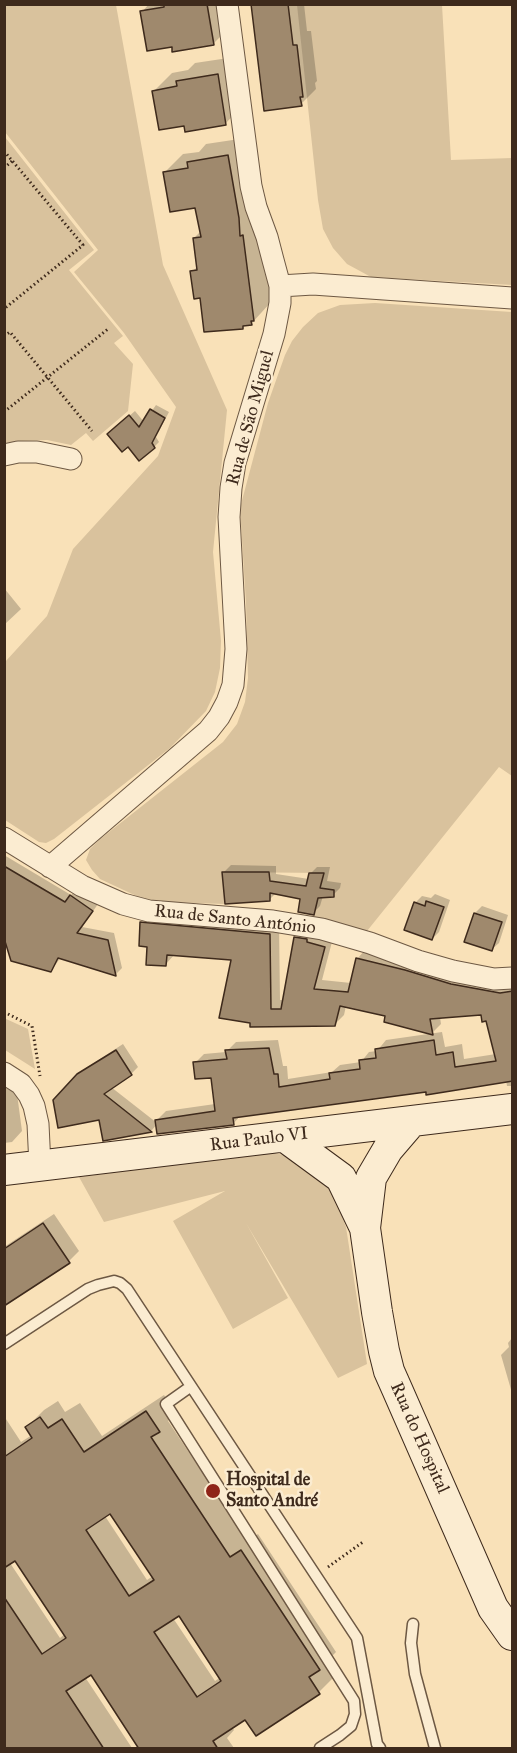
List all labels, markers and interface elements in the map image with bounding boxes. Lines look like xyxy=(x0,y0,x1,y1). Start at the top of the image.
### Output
street label: Rua de São Miguel xyxy=(223,348,279,488)
street label: Rua de Santo António xyxy=(153,901,317,939)
street label: Rua Paulo VI xyxy=(209,1123,309,1157)
street label: Rua do Hospital xyxy=(385,1379,453,1497)
place label: Hospital de Santo André xyxy=(226,1470,318,1512)
marker: Hospital de Santo André xyxy=(204,1482,222,1500)

